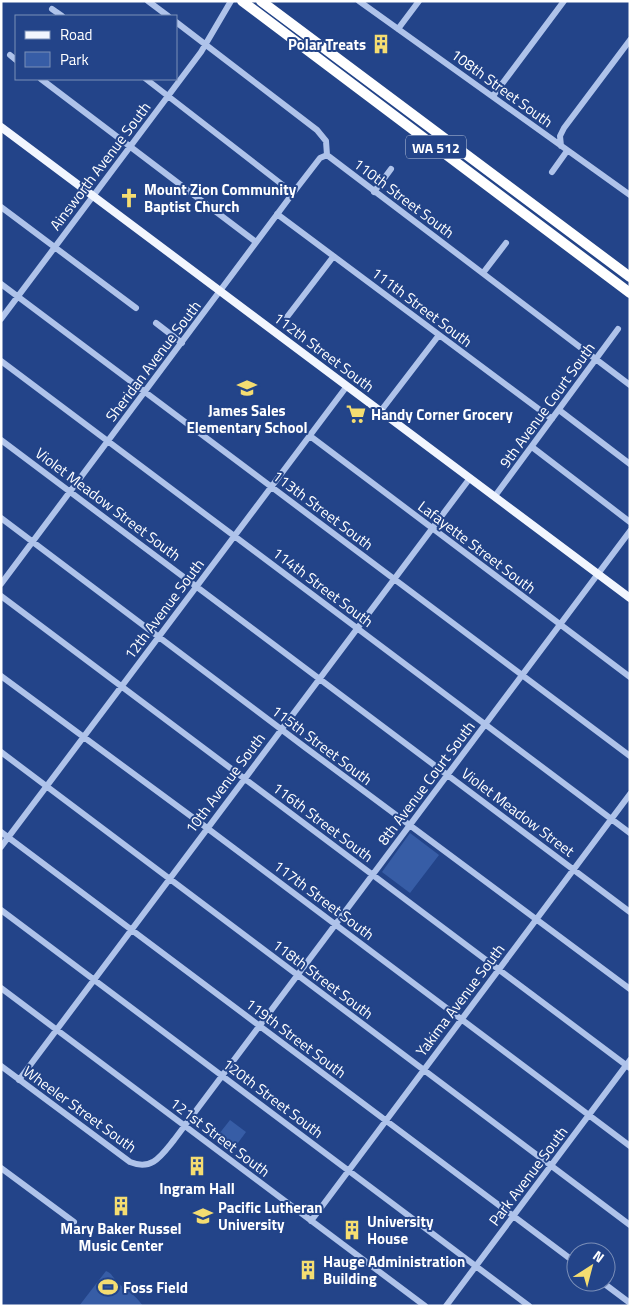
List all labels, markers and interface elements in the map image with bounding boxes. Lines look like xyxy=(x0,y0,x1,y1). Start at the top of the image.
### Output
legend xyxy=(15,15,178,80)
text: Road xyxy=(60,23,92,46)
place label: Polar Treats xyxy=(288,33,366,56)
building icon: Polar Treats xyxy=(370,33,392,55)
street label: 108th Street South xyxy=(446,43,558,133)
text: Park xyxy=(60,48,89,71)
street label: Ainsworth Avenue South xyxy=(44,97,156,235)
road number: WA 512 xyxy=(406,136,466,158)
street label: 110th Street South xyxy=(349,152,459,244)
place label: Mount Zion Community Baptist Church xyxy=(144,178,297,218)
church icon: Mount Zion Community Baptist Church xyxy=(118,187,140,209)
street label: 111th Street South xyxy=(367,261,477,353)
street label: Sheridan Avenue South xyxy=(100,296,206,426)
street label: 112th Street South xyxy=(269,306,379,398)
street label: 9th Avenue Court South xyxy=(494,337,600,473)
school or university icon: James Sales Elementary School xyxy=(236,377,258,399)
place label: James Sales Elementary School xyxy=(186,399,308,439)
supermarket icon: Handy Corner Grocery xyxy=(345,403,367,425)
place label: Handy Corner Grocery xyxy=(371,403,513,426)
street label: Violet Meadow Street South xyxy=(30,442,186,566)
street label: 113th Street South xyxy=(268,464,378,556)
street label: Lafayette Street South xyxy=(413,495,541,599)
street label: 114th Street South xyxy=(268,541,378,633)
street label: 12th Avenue South xyxy=(118,554,210,664)
street label: 115th Street South xyxy=(267,699,377,791)
street label: 8th Avenue Court South xyxy=(372,716,480,850)
street label: 10th Avenue South xyxy=(179,728,271,838)
street label: Violet Meadow Street xyxy=(457,762,580,863)
street label: 116th Street South xyxy=(268,776,378,868)
street label: 117th Street South xyxy=(269,854,379,946)
street label: 118th Street South xyxy=(268,933,378,1025)
street label: Yakima Avenue South xyxy=(410,939,510,1061)
street label: 119th Street South xyxy=(241,992,351,1084)
street label: 120th Street South xyxy=(218,1052,328,1144)
street label: Wheeler Street South xyxy=(18,1060,142,1158)
street label: 121st Street South xyxy=(165,1092,275,1182)
street label: Park Avenue South xyxy=(483,1121,573,1231)
building icon: Ingram Hall xyxy=(186,1155,208,1177)
place label: Ingram Hall xyxy=(159,1177,235,1200)
building icon: Mary Baker Russel Music Center xyxy=(110,1195,132,1217)
place label: Pacific Lutheran University xyxy=(218,1196,323,1236)
school or university icon: Pacific Lutheran University xyxy=(192,1205,214,1227)
place label: University House xyxy=(367,1210,434,1250)
place label: Mary Baker Russel Music Center xyxy=(60,1217,182,1257)
building icon: University House xyxy=(341,1219,363,1241)
north arrow xyxy=(566,1242,616,1292)
text: N xyxy=(589,1245,609,1267)
place label: Hauge Administration Building xyxy=(323,1250,465,1290)
building icon: Hauge Administration Building xyxy=(297,1259,319,1281)
sports icon: Foss Field xyxy=(97,1276,119,1298)
place label: Foss Field xyxy=(123,1276,188,1299)

